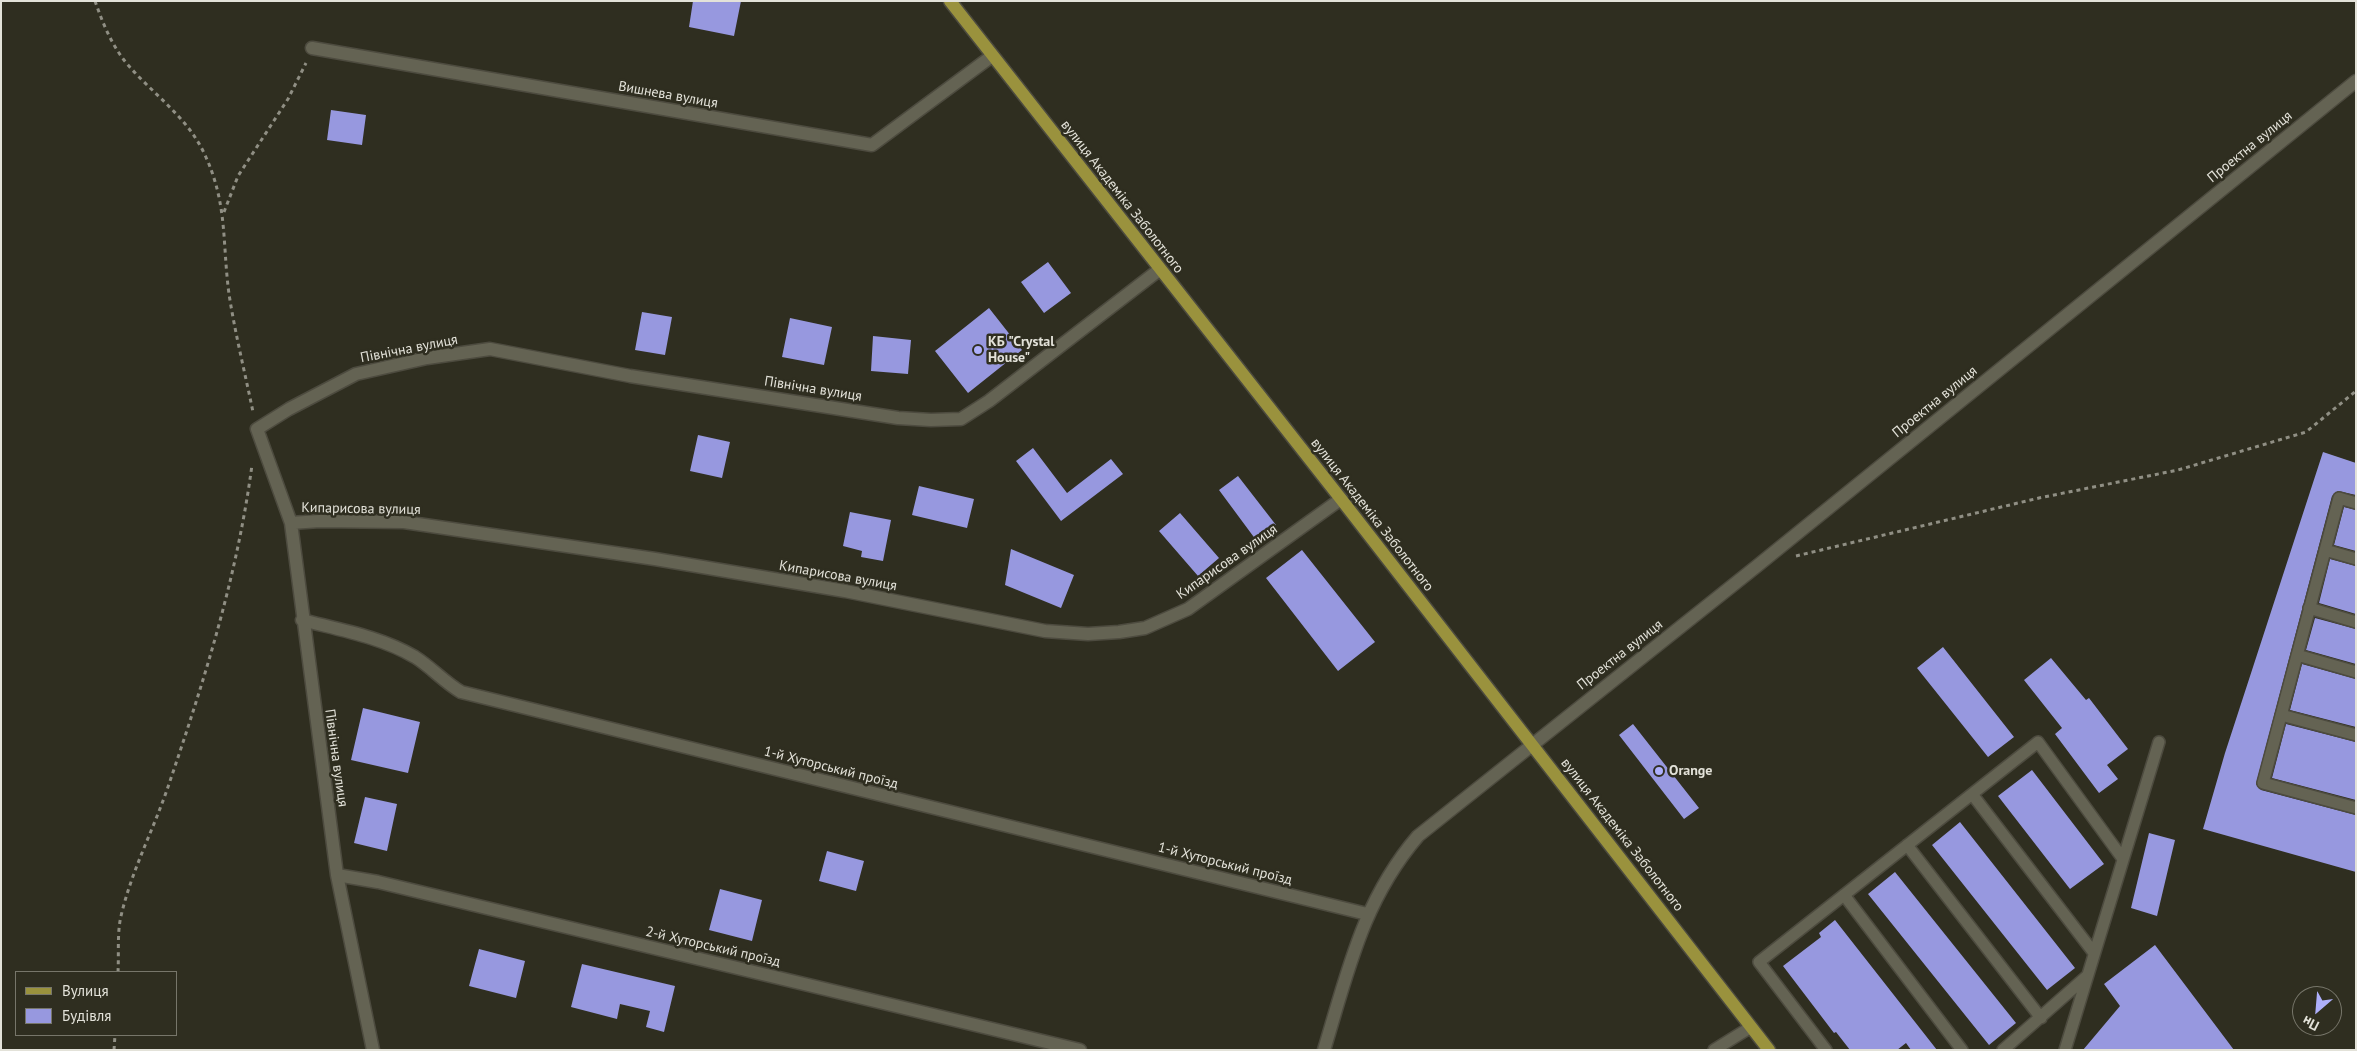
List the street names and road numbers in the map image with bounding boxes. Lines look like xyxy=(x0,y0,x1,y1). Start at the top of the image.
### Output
street label: Вишнева вулиця xyxy=(617,78,719,112)
street label: Проектна вулиця xyxy=(2204,108,2296,186)
street label: вулиця Академіка Заболотного xyxy=(1057,117,1187,277)
street label: Північна вулиця xyxy=(359,331,459,367)
street label: Проектна вулиця xyxy=(1889,363,1981,441)
street label: Північна вулиця xyxy=(763,373,863,405)
street label: вулиця Академіка Заболотного xyxy=(1307,435,1437,595)
street label: Кипарисова вулиця xyxy=(301,500,421,518)
street label: Кипарисова вулиця xyxy=(1173,521,1281,603)
street label: Кипарисова вулиця xyxy=(778,557,898,595)
street label: Проектна вулиця xyxy=(1574,616,1666,694)
street label: Північна вулиця xyxy=(321,708,351,808)
street label: 1-й Хуторський проїзд xyxy=(762,743,900,793)
street label: вулиця Академіка Заболотного xyxy=(1557,755,1687,915)
street label: 1-й Хуторський проїзд xyxy=(1156,839,1294,889)
street label: 2-й Хуторський проїзд xyxy=(644,923,782,971)

